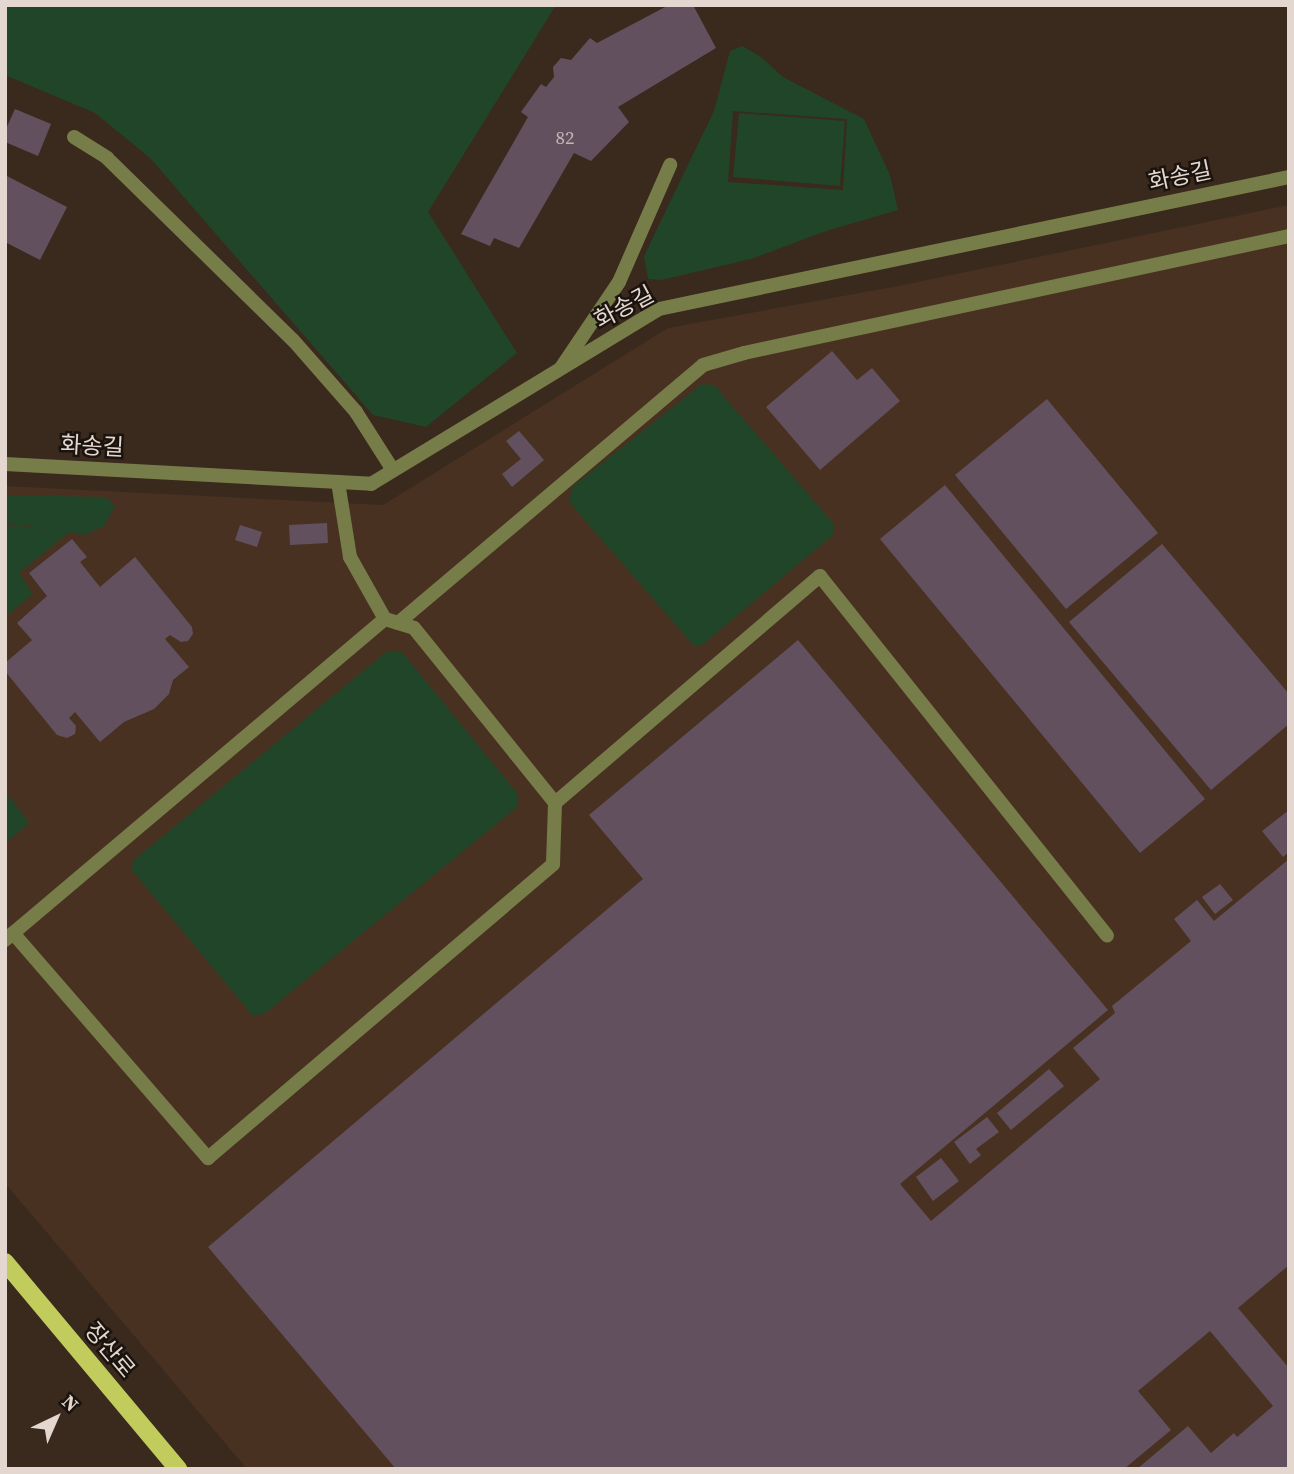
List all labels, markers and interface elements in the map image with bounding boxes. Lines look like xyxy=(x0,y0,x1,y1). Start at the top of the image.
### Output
house number: 82 xyxy=(556,127,574,149)
street label: 화송길 xyxy=(1146,156,1214,196)
street label: 화송길 xyxy=(589,280,659,334)
street label: 화송길 xyxy=(60,431,124,461)
street label: 장산로 xyxy=(79,1317,141,1383)
north arrow xyxy=(21,1383,91,1453)
text: N xyxy=(57,1389,85,1417)

